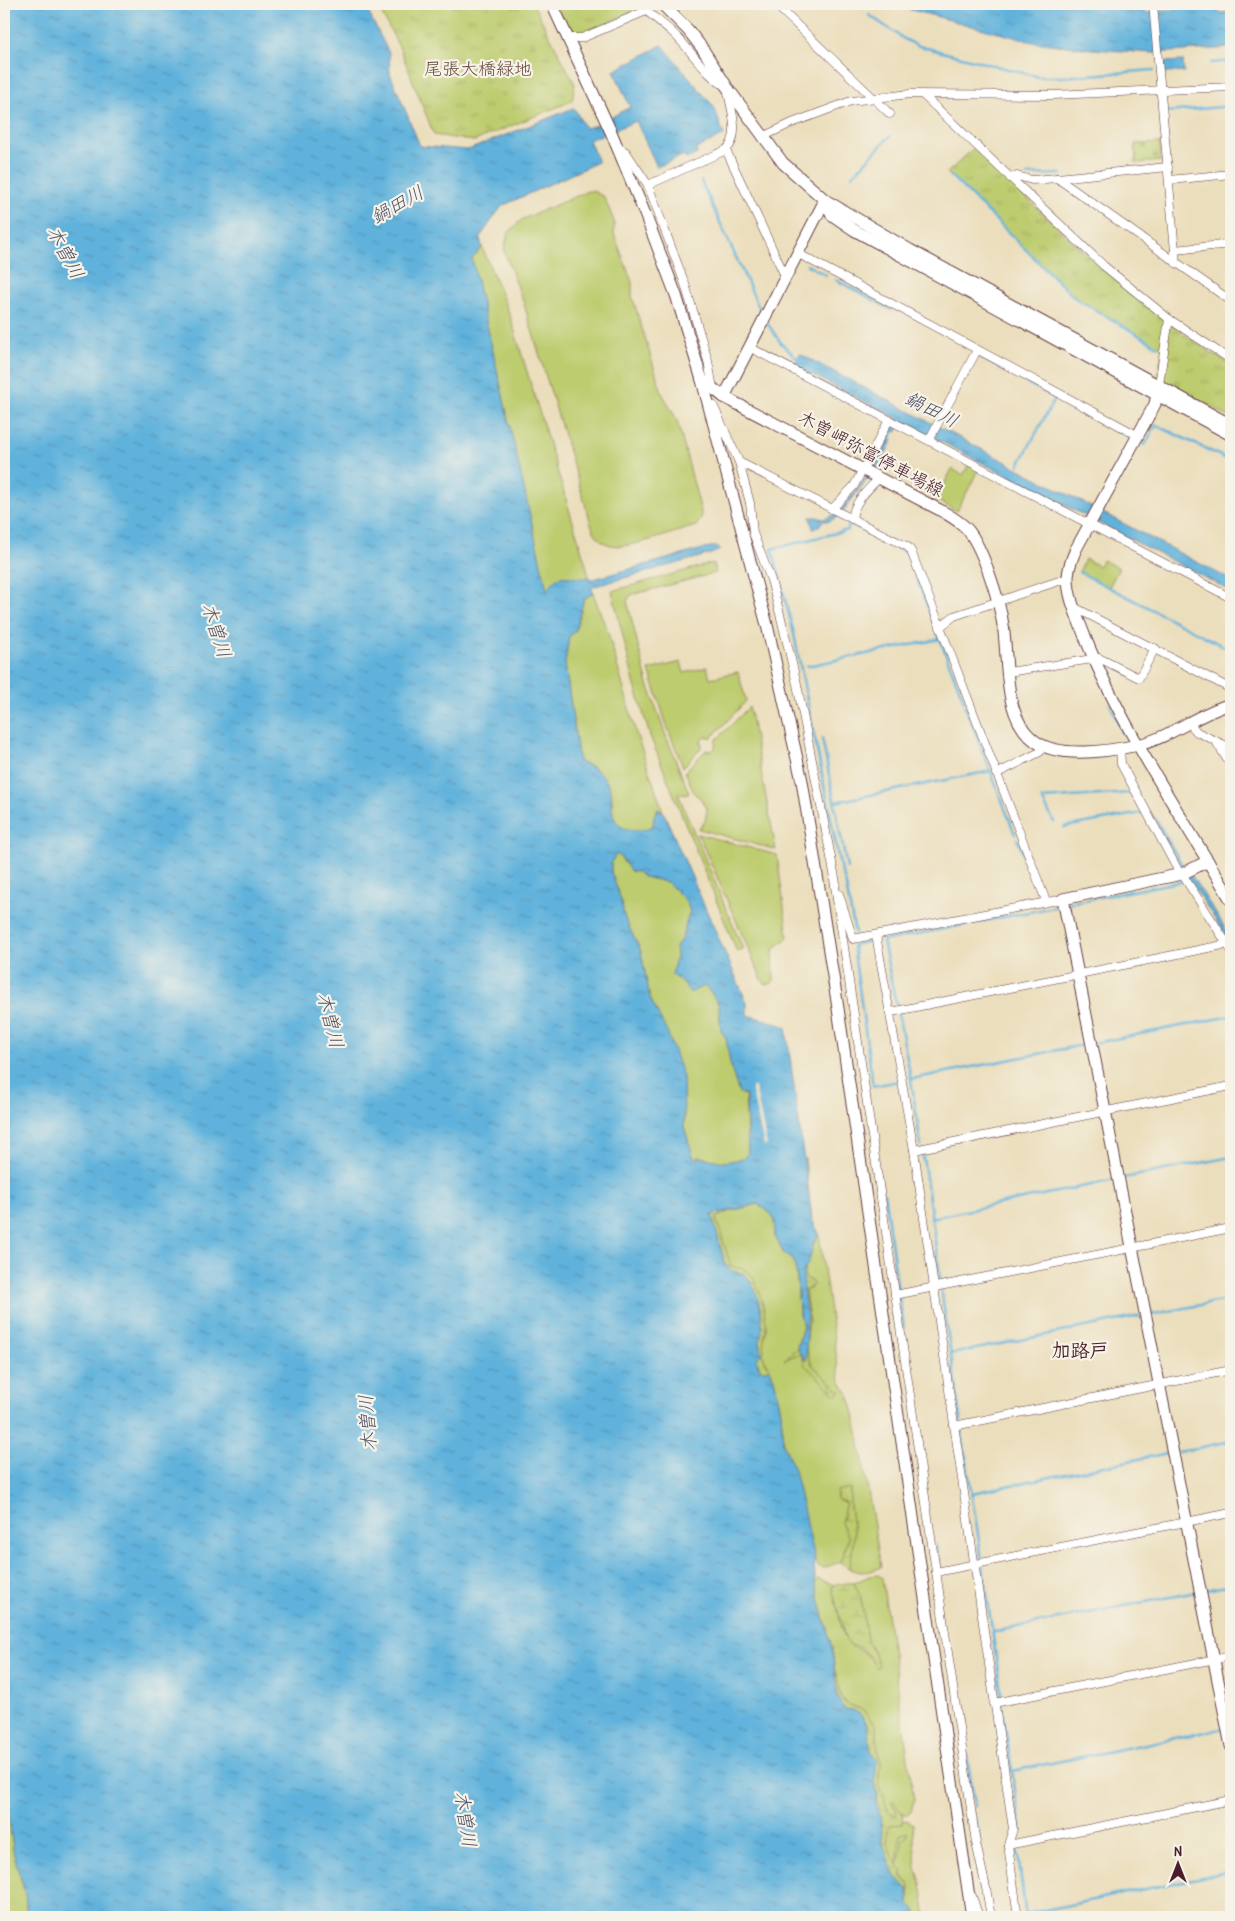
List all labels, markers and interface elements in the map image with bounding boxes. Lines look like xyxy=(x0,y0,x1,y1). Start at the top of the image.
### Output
park label: 尾張大橋緑地 xyxy=(424,56,532,81)
water label: 鍋田川 xyxy=(366,179,428,229)
water label: 木曽川 xyxy=(41,221,91,283)
water label: 鍋田川 xyxy=(901,384,963,434)
street label: 木曽岬弥富停車場線 xyxy=(794,404,949,503)
water label: 木曽川 xyxy=(196,599,238,661)
water label: 木曽川 xyxy=(311,989,351,1051)
district label: 加路戸 xyxy=(1051,1337,1109,1363)
water label: 木曽川 xyxy=(352,1394,382,1452)
water label: 木曽川 xyxy=(449,1789,483,1849)
north arrow xyxy=(1152,1838,1202,1888)
text: N xyxy=(1174,1841,1182,1860)

